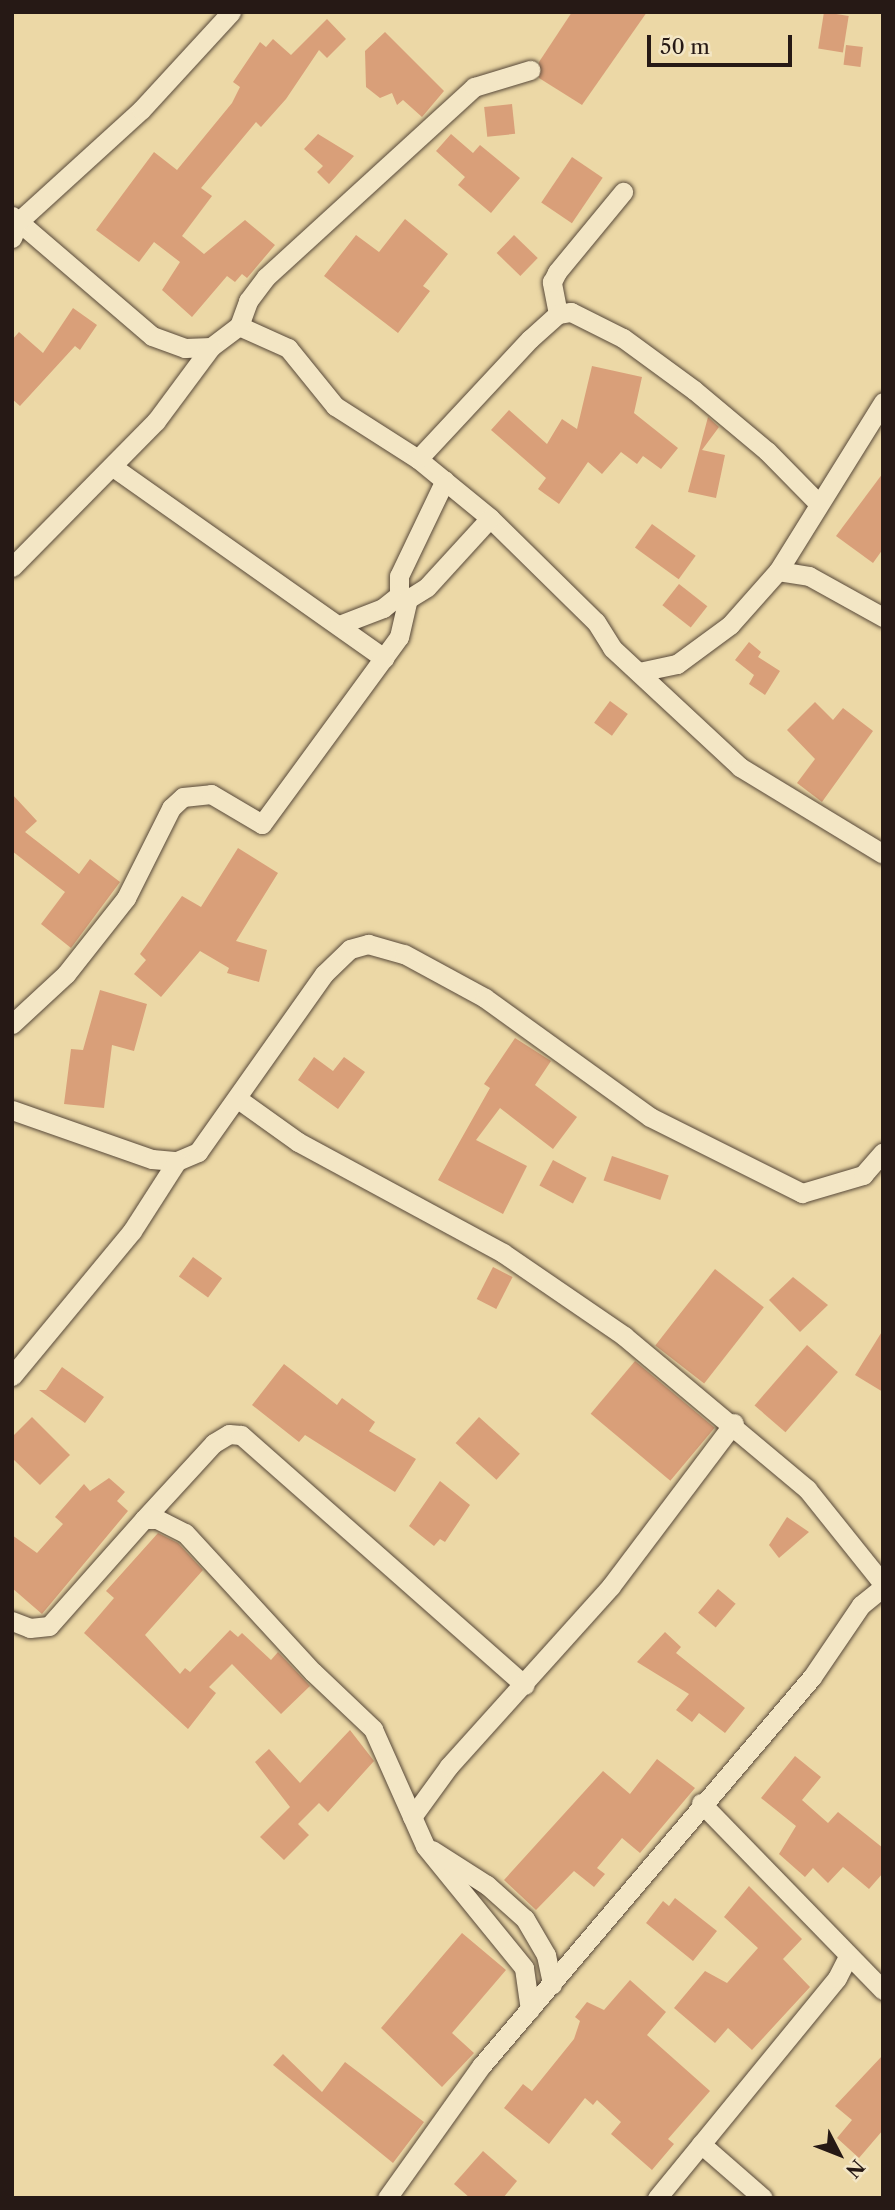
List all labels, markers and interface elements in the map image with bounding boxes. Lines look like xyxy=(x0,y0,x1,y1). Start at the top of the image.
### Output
scale bar xyxy=(650,21,795,65)
text: 50 m xyxy=(660,34,710,59)
north arrow xyxy=(804,2119,874,2189)
text: N xyxy=(841,2155,869,2182)

